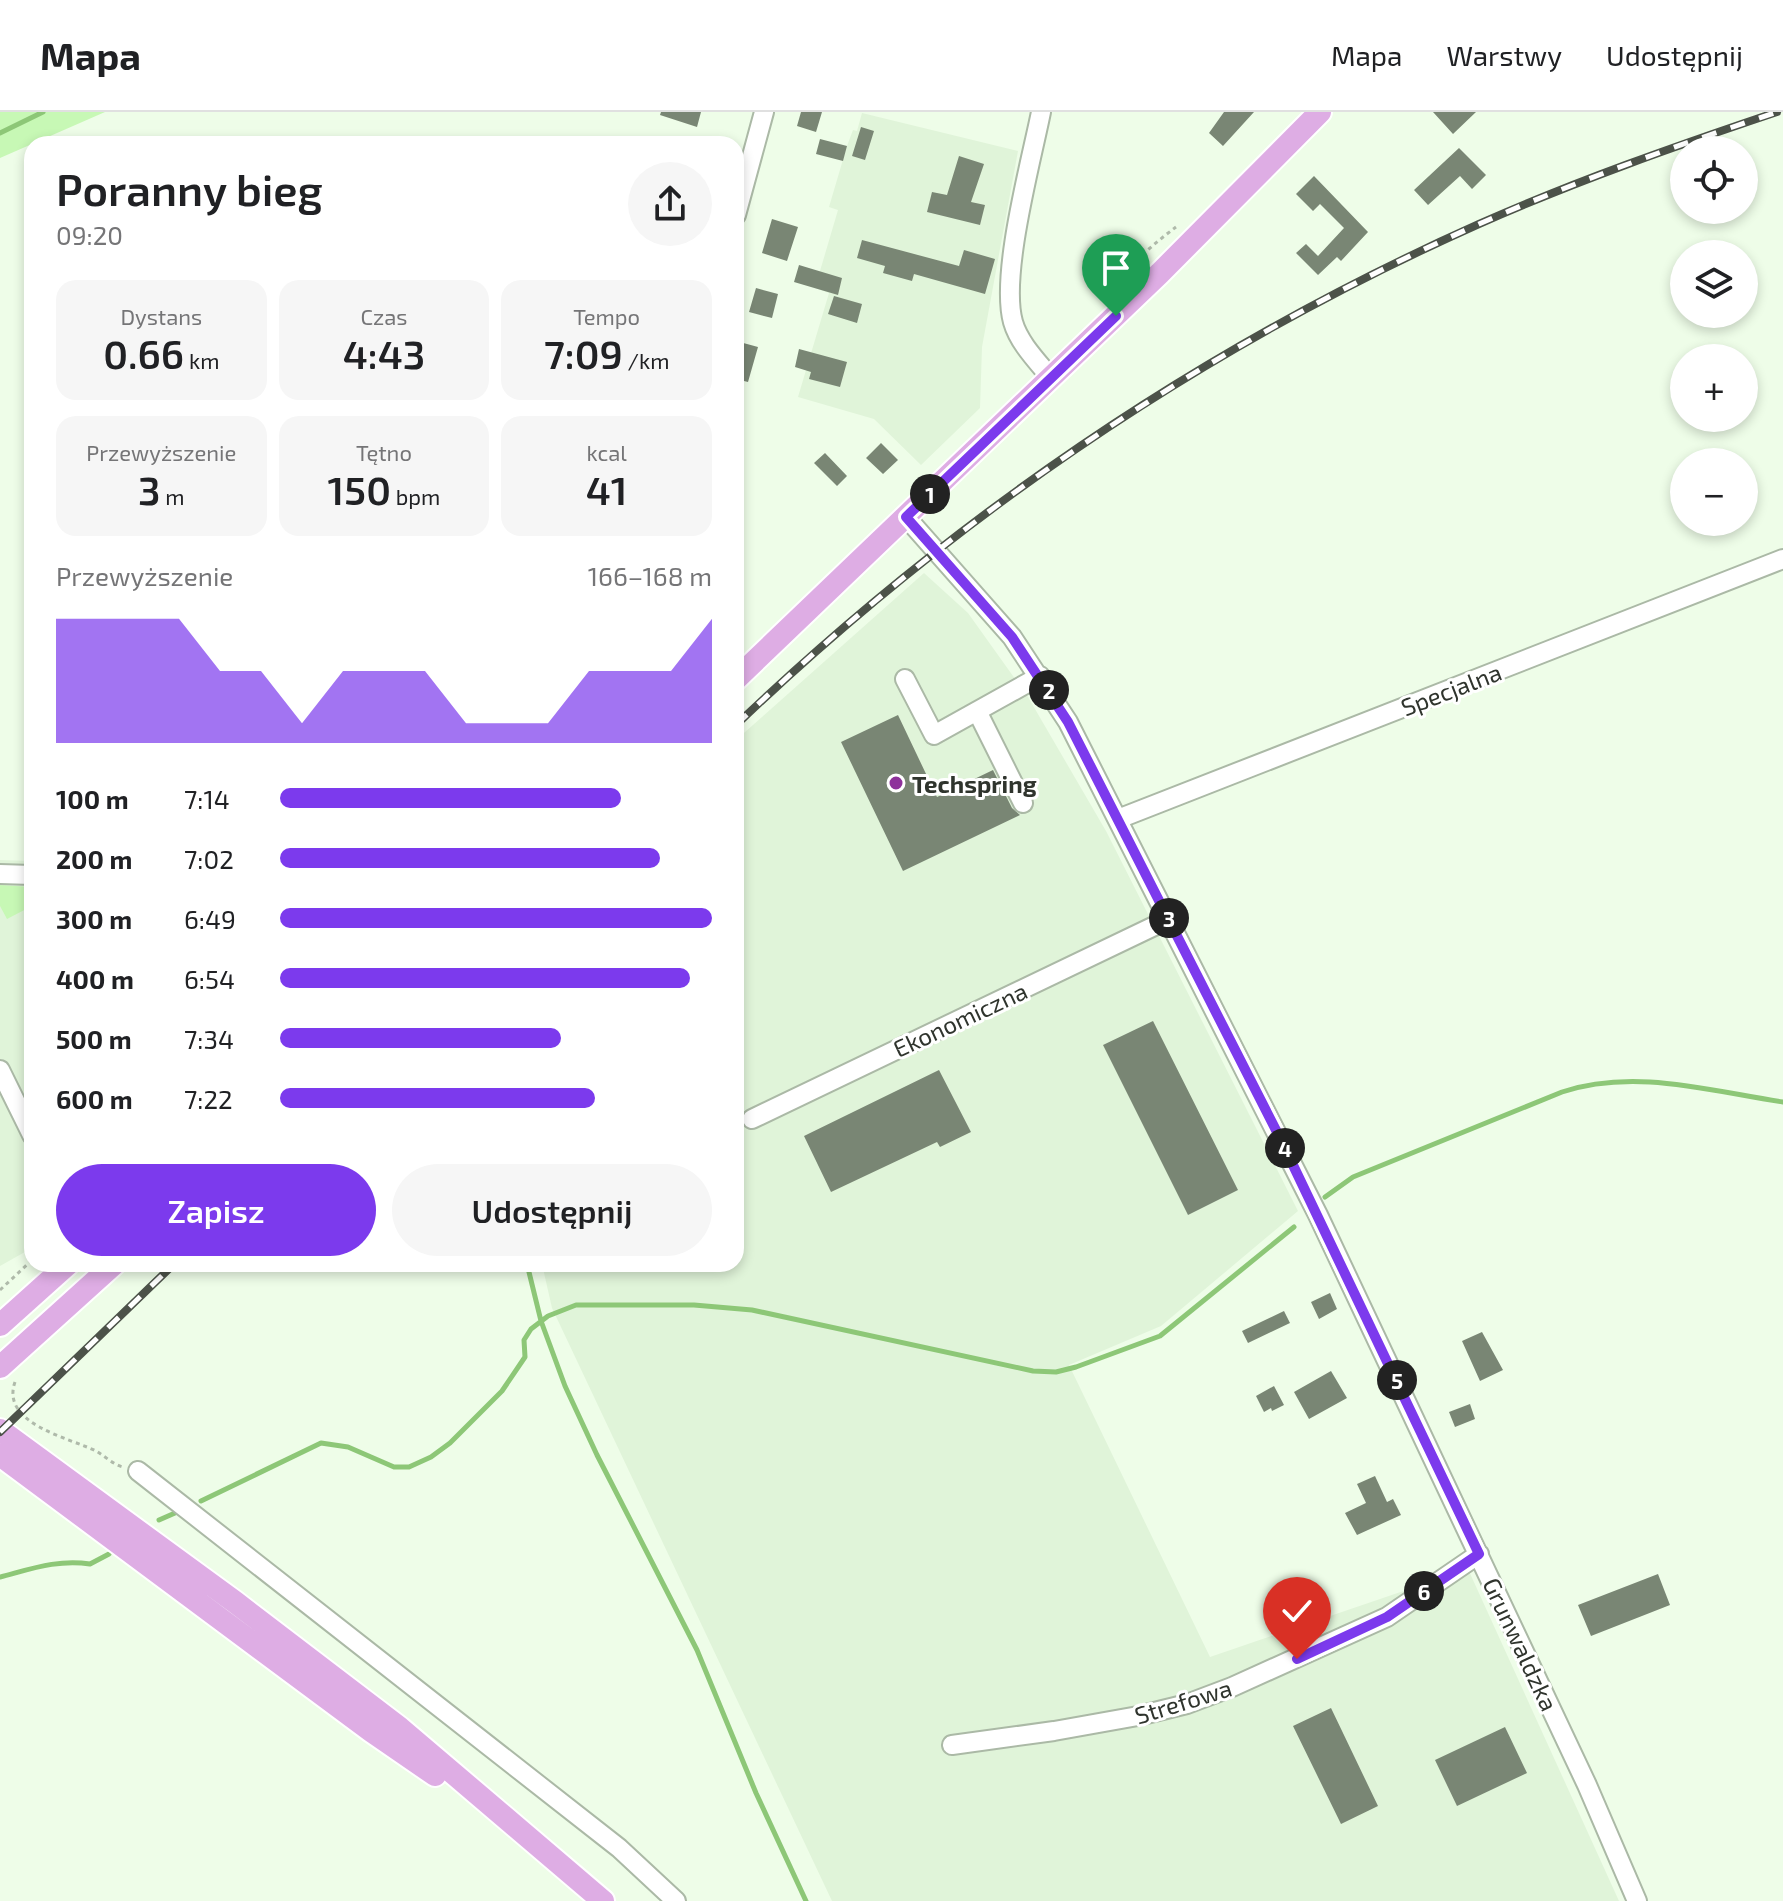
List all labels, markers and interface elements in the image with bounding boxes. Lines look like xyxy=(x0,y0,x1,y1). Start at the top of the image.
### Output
text: Mapa xyxy=(40,32,141,78)
text: Mapa xyxy=(1331,38,1402,72)
text: Warstwy xyxy=(1446,38,1562,72)
text: Udostępnij xyxy=(1606,38,1743,72)
map controls xyxy=(1670,136,1758,536)
button: locate xyxy=(1670,136,1758,224)
text: Poranny bieg xyxy=(56,162,323,215)
button: share xyxy=(628,162,712,246)
text: 09:20 xyxy=(56,219,123,250)
pin xyxy=(1082,234,1150,316)
button: layers xyxy=(1670,240,1758,328)
icon: arrive xyxy=(1094,246,1138,290)
text: Dystans xyxy=(120,303,202,329)
text: Czas xyxy=(360,303,408,329)
text: Tempo xyxy=(573,303,640,329)
text: 0.66 xyxy=(103,329,184,377)
text: 4:43 xyxy=(343,329,425,377)
text: 7:09 xyxy=(544,329,623,377)
button: + xyxy=(1670,344,1758,432)
text: km xyxy=(184,347,219,373)
text: /km xyxy=(623,347,669,373)
text: Przewyższenie xyxy=(86,439,236,465)
text: Tętno xyxy=(356,439,412,465)
text: kcal xyxy=(587,439,627,465)
button: − xyxy=(1670,448,1758,536)
text: 3 xyxy=(138,465,160,513)
text: 150 xyxy=(328,465,391,513)
text: 41 xyxy=(586,465,628,513)
pin: 1 xyxy=(910,474,950,514)
text: 1 xyxy=(925,481,935,507)
text: m xyxy=(160,483,185,509)
text: bpm xyxy=(391,483,440,509)
text: Przewyższenie xyxy=(56,560,233,591)
text: 166–168 m xyxy=(588,560,712,591)
street label: Specjalna xyxy=(1397,657,1505,721)
pin: 2 xyxy=(1029,670,1069,710)
text: 2 xyxy=(1043,677,1055,703)
place label: Techspring xyxy=(912,769,1037,798)
marker: Techspring xyxy=(887,774,905,792)
text: 100 m xyxy=(56,783,129,814)
text: 7:14 xyxy=(184,783,230,814)
text: 200 m xyxy=(56,843,132,874)
text: 7:02 xyxy=(184,843,234,874)
pin: 3 xyxy=(1149,898,1189,938)
text: 300 m xyxy=(56,903,132,934)
text: 6:49 xyxy=(184,903,236,934)
text: 3 xyxy=(1163,905,1175,931)
text: 400 m xyxy=(56,963,134,994)
text: 6:54 xyxy=(184,963,235,994)
street label: Ekonomiczna xyxy=(888,975,1032,1063)
text: 500 m xyxy=(56,1023,132,1054)
text: 7:34 xyxy=(184,1023,234,1054)
text: 600 m xyxy=(56,1083,133,1114)
text: 7:22 xyxy=(184,1083,233,1114)
pin: 4 xyxy=(1265,1128,1305,1168)
text: 4 xyxy=(1278,1135,1292,1161)
button: Zapisz xyxy=(56,1164,376,1256)
button: Udostępnij xyxy=(392,1164,712,1256)
pin: 5 xyxy=(1377,1360,1417,1400)
text: 5 xyxy=(1391,1367,1403,1393)
pin: 6 xyxy=(1404,1571,1444,1611)
street label: Grunwaldzka xyxy=(1477,1573,1565,1715)
pin xyxy=(1263,1577,1331,1659)
text: 6 xyxy=(1418,1578,1430,1604)
icon: check xyxy=(1275,1589,1319,1633)
street label: Strefowa xyxy=(1131,1673,1235,1729)

